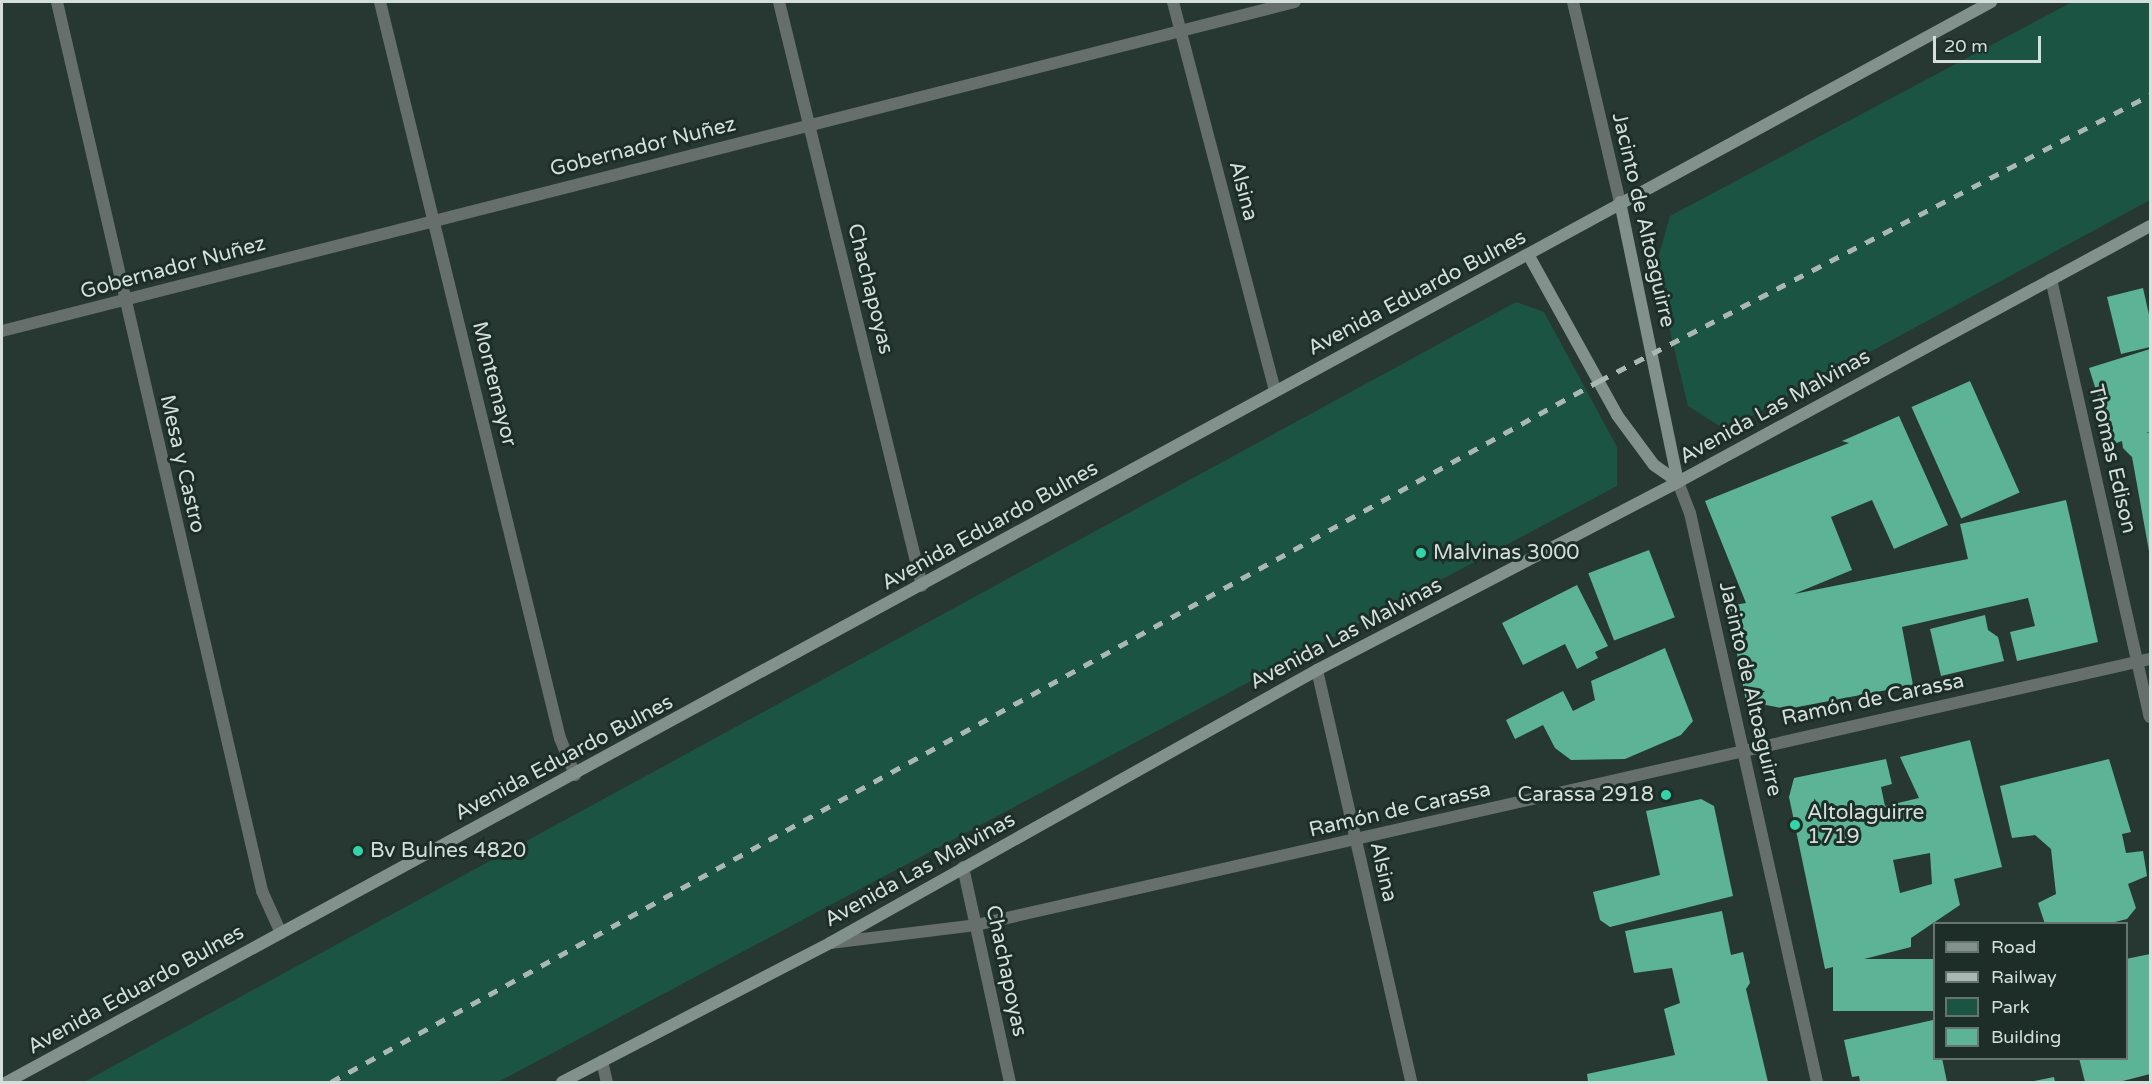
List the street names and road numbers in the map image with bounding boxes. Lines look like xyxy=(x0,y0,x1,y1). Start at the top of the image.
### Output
street label: Jacinto de Altoaguirre xyxy=(1606,110,1680,330)
street label: Gobernador Nuñez xyxy=(548,112,738,182)
street label: Alsina xyxy=(1223,158,1263,224)
street label: Chachapoyas xyxy=(842,221,898,357)
street label: Avenida Eduardo Bulnes xyxy=(1304,225,1530,361)
street label: Gobernador Nuñez xyxy=(78,231,268,305)
street label: Montemayor xyxy=(466,319,522,449)
street label: Avenida Las Malvinas xyxy=(1675,344,1875,470)
street label: Thomas Edison xyxy=(2083,382,2141,536)
street label: Mesa y Castro xyxy=(154,393,210,535)
street label: Avenida Eduardo Bulnes xyxy=(877,456,1103,596)
street label: Avenida Las Malvinas xyxy=(1246,573,1446,695)
street label: Jacinto de Altoaguirre xyxy=(1713,579,1787,799)
street label: Ramón de Carassa xyxy=(1779,668,1967,732)
street label: Avenida Eduardo Bulnes xyxy=(451,690,677,826)
street label: Ramón de Carassa xyxy=(1307,777,1493,843)
street label: Avenida Las Malvinas xyxy=(820,807,1020,933)
street label: Alsina xyxy=(1364,840,1402,904)
street label: Chachapoyas xyxy=(980,903,1032,1039)
street label: Avenida Eduardo Bulnes xyxy=(23,920,249,1060)

